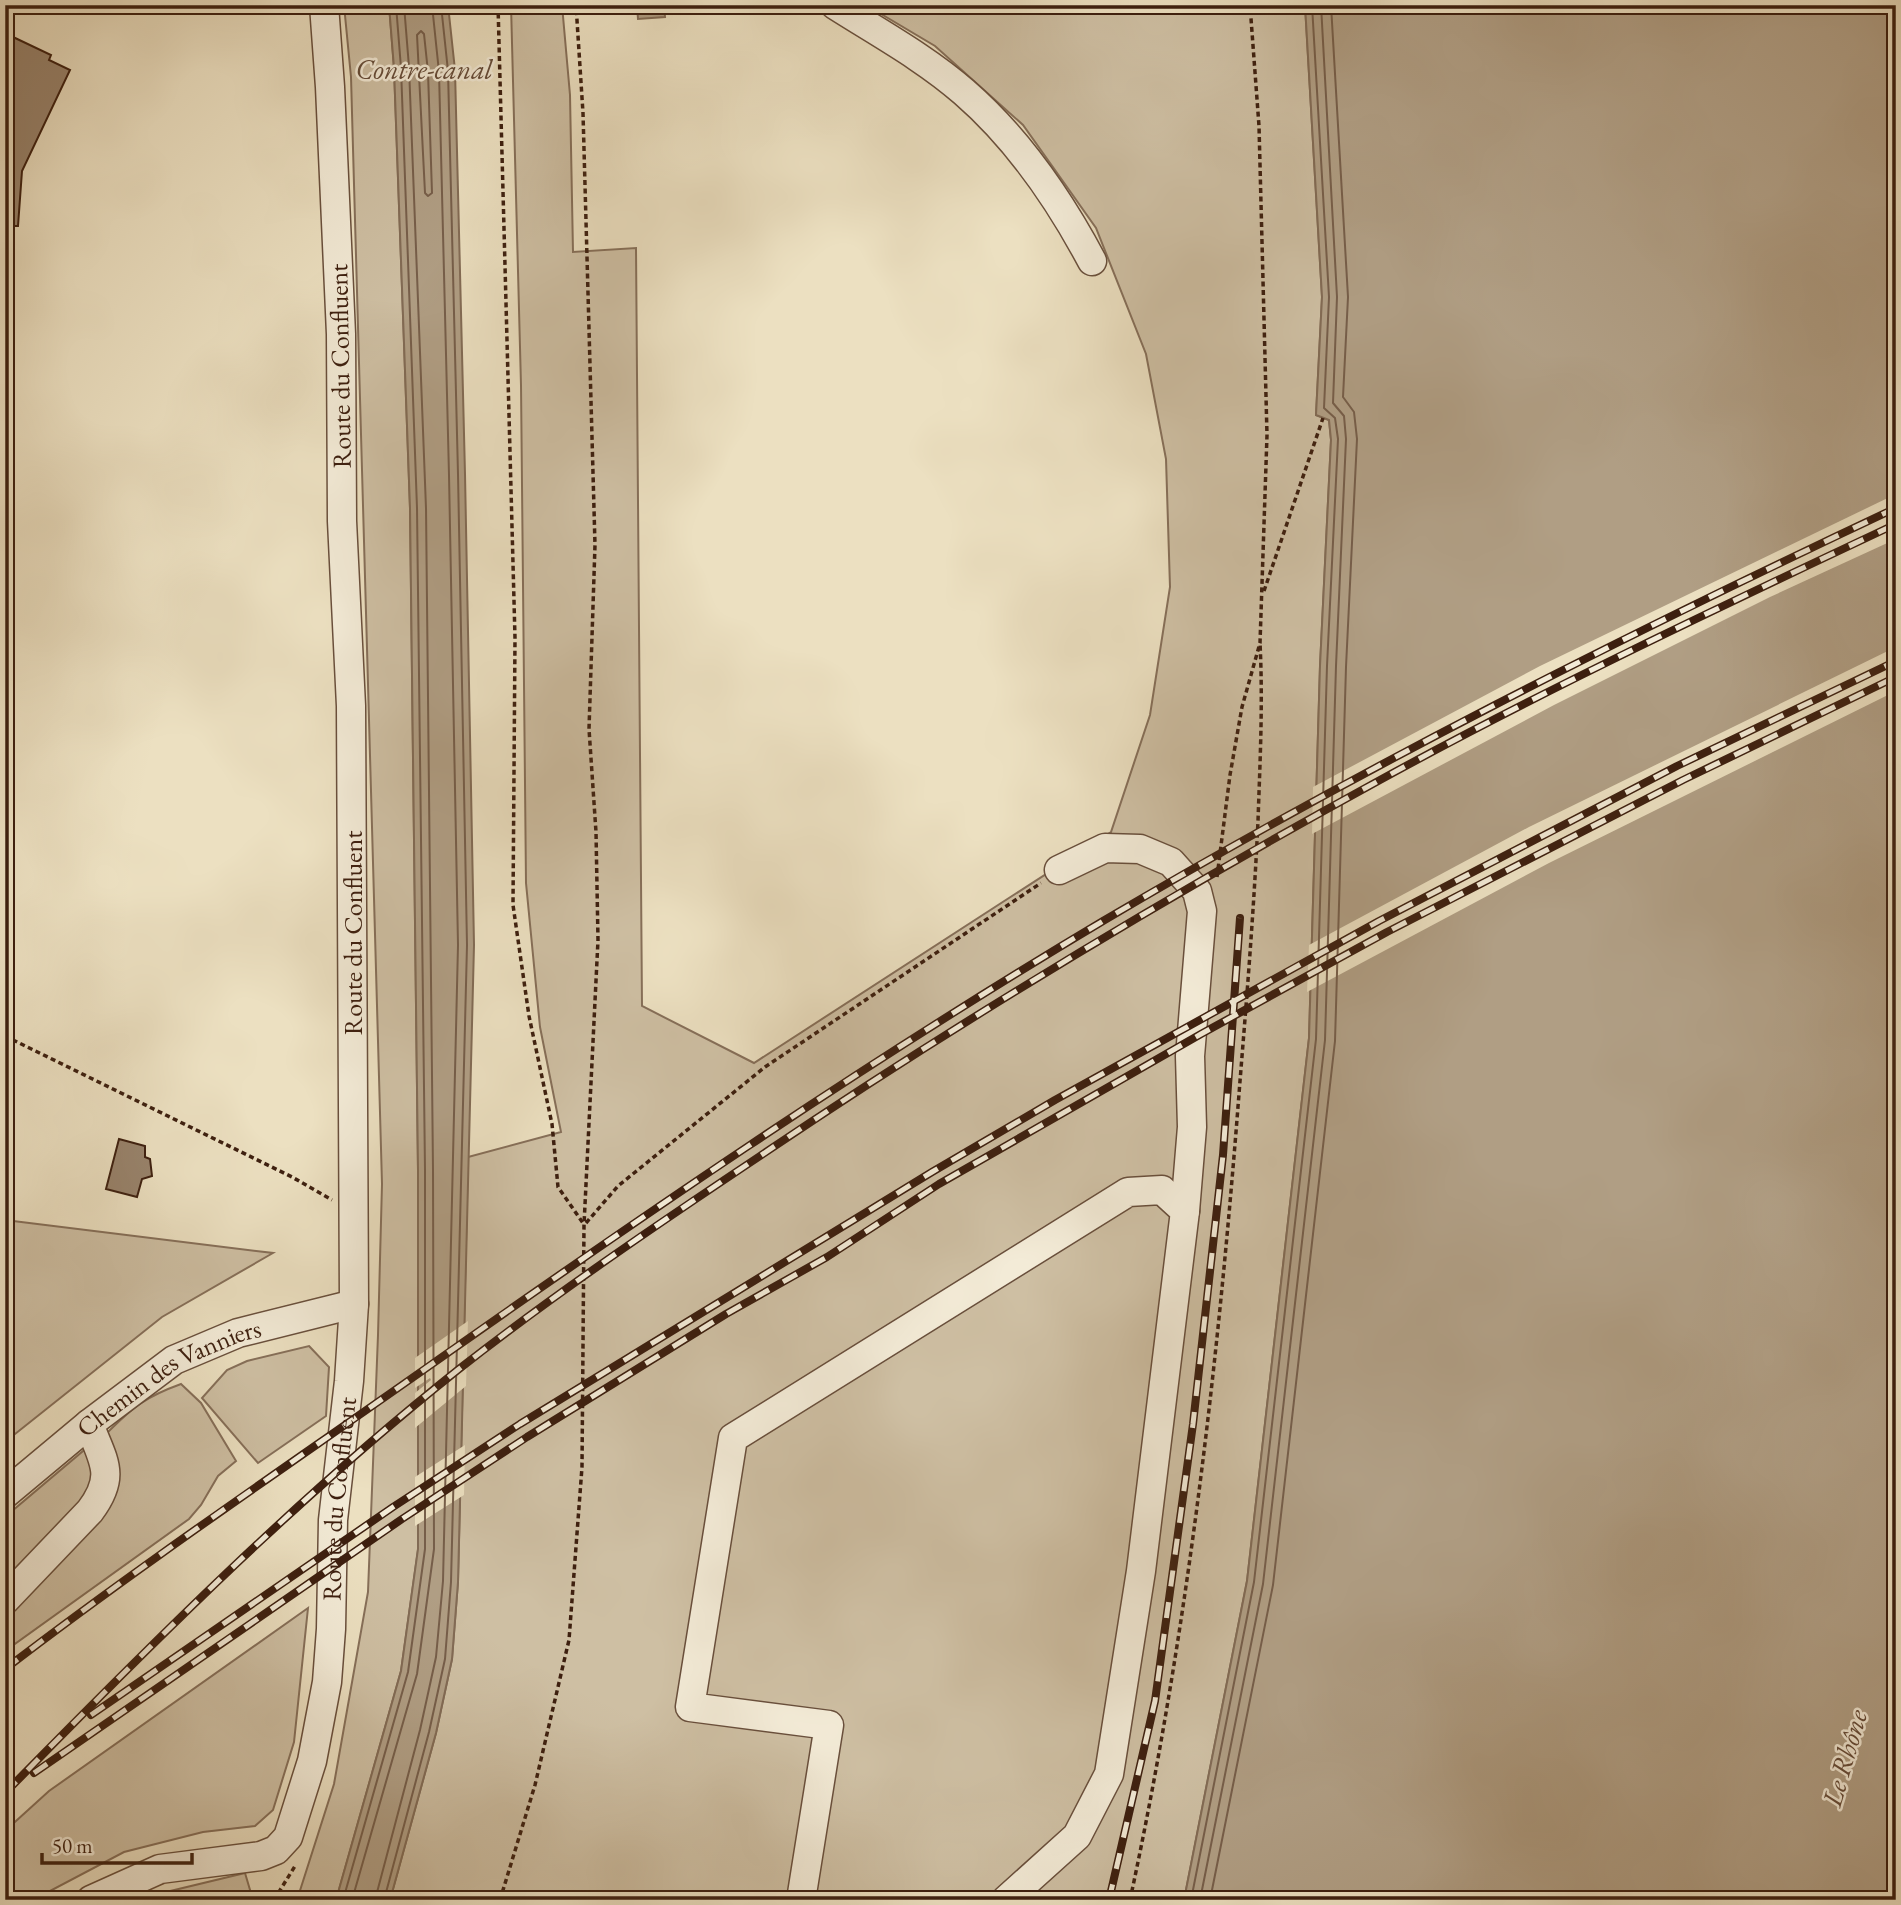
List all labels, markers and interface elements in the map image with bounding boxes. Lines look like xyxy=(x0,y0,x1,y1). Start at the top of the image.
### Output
water label: Contre-canal xyxy=(356,51,493,87)
street label: Route du Confluent xyxy=(321,263,359,469)
street label: Route du Confluent xyxy=(336,831,370,1035)
street label: Chemin des Vanniers xyxy=(69,1311,265,1445)
street label: Route du Confluent xyxy=(315,1395,364,1601)
water label: Le Rhône xyxy=(1813,1705,1875,1812)
scale bar xyxy=(42,1821,192,1865)
text: 50 m xyxy=(52,1832,93,1859)

